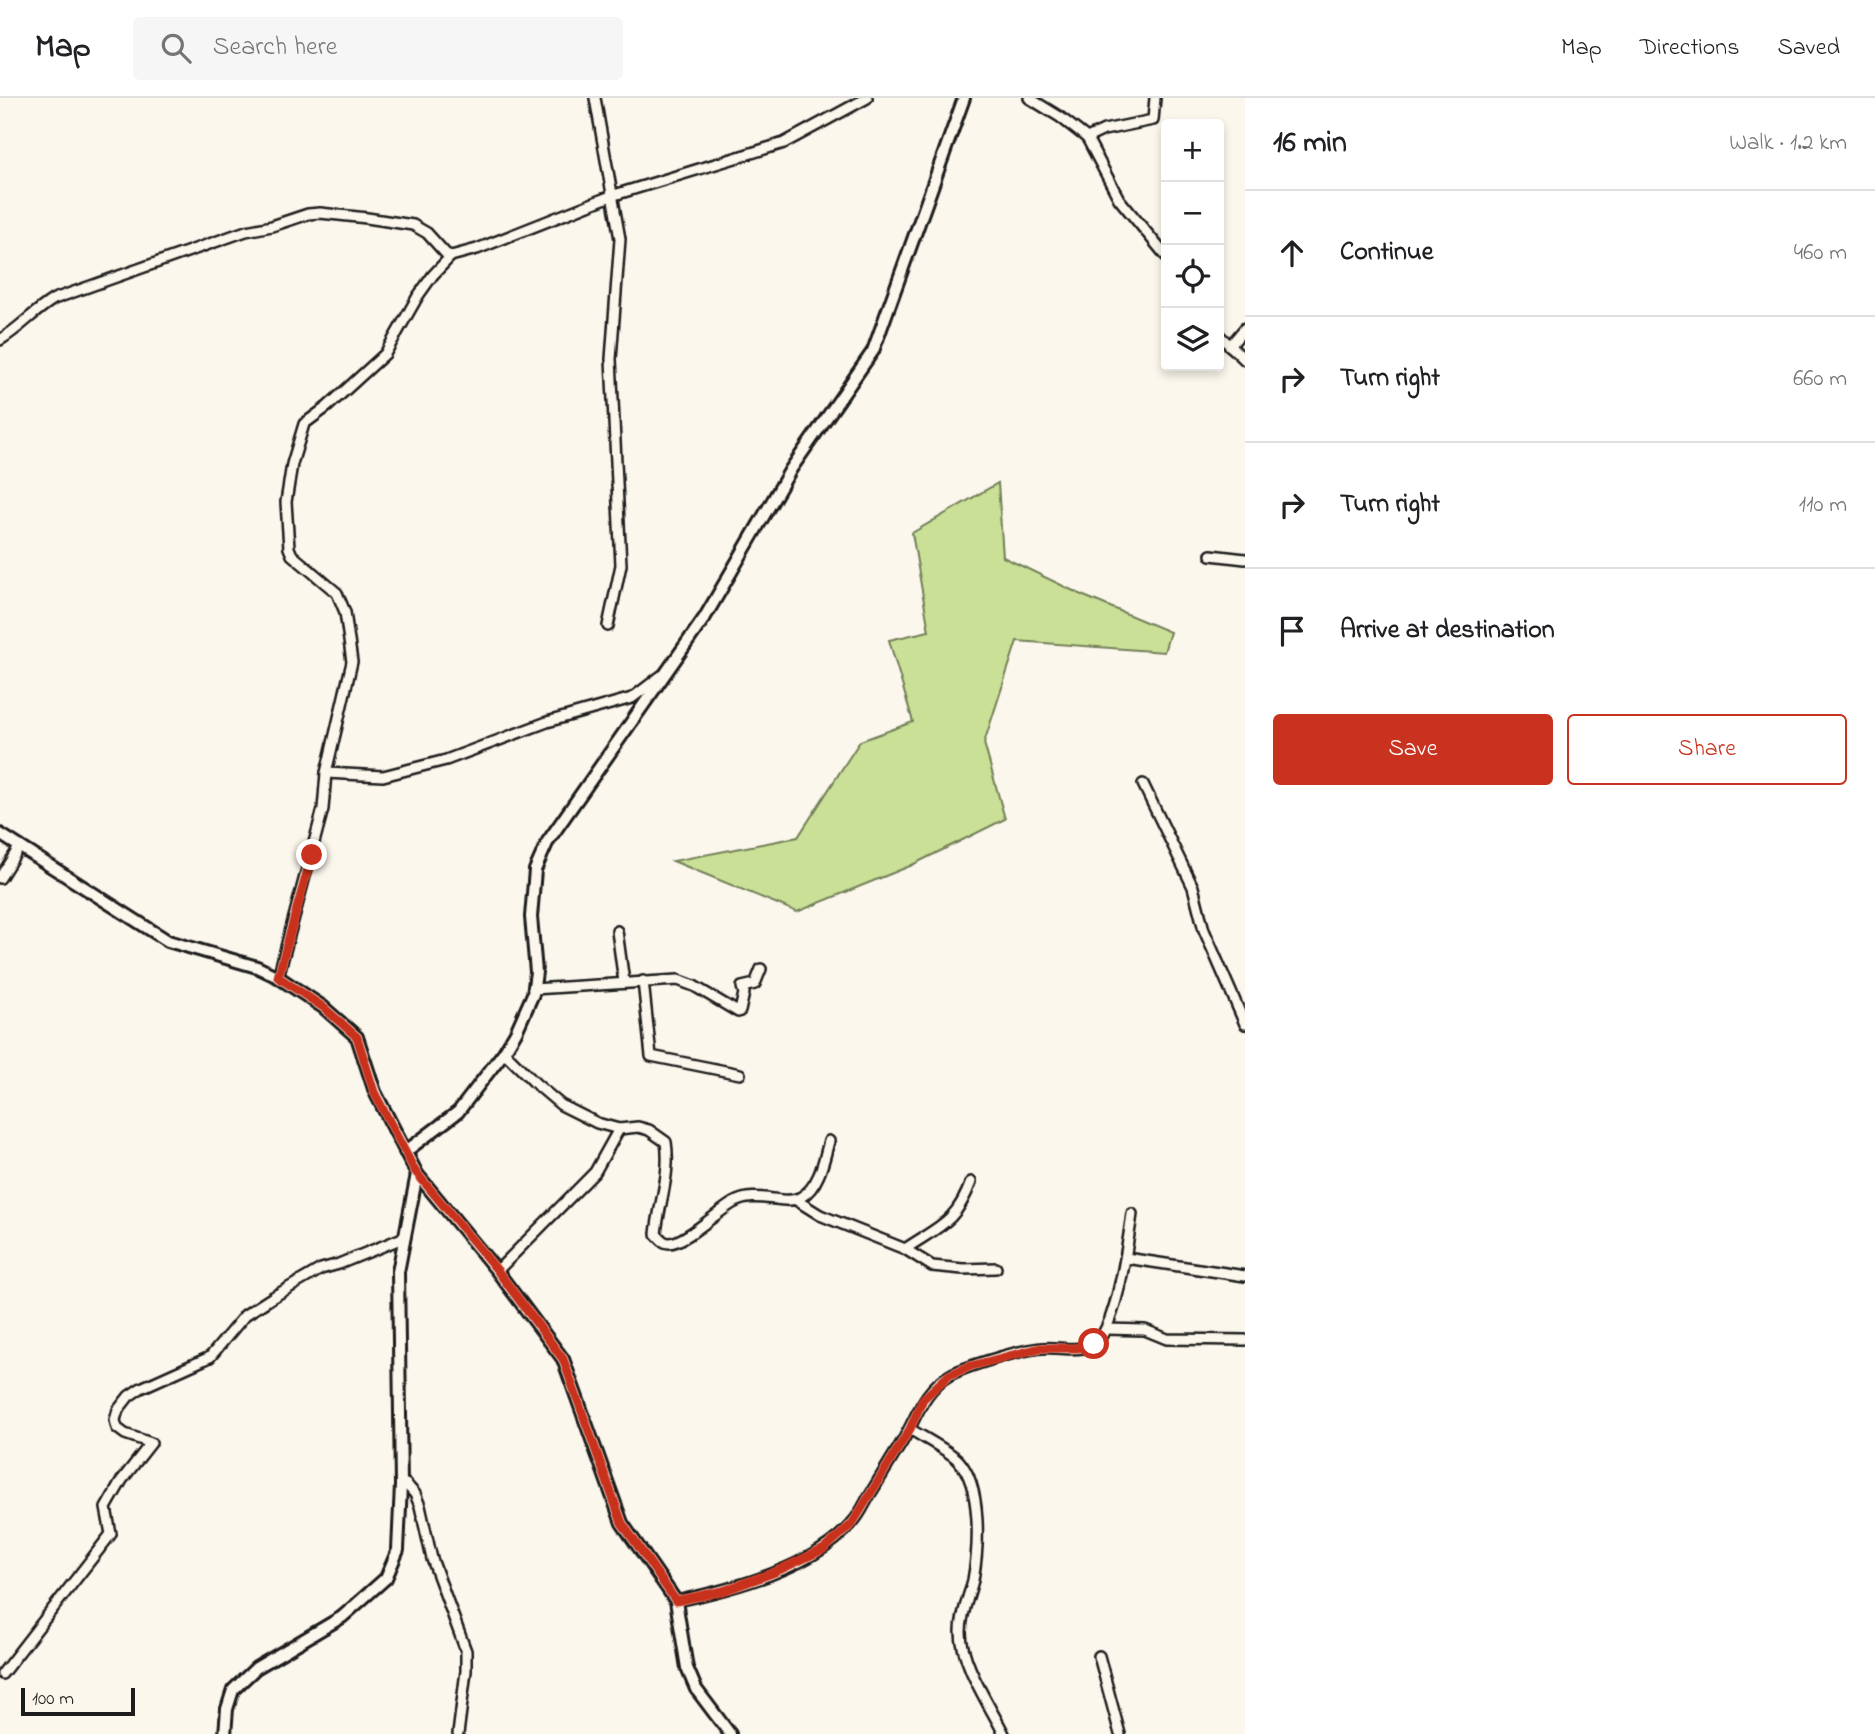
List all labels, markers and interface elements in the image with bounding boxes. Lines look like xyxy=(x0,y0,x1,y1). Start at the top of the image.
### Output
search box xyxy=(133,17,623,80)
text: Map xyxy=(35,24,91,72)
icon: search xyxy=(157,29,195,67)
text: Search here xyxy=(213,29,337,67)
text: Map xyxy=(1561,31,1602,66)
text: Directions xyxy=(1640,31,1739,66)
text: Saved xyxy=(1777,31,1840,66)
map controls xyxy=(1161,119,1224,371)
button: + xyxy=(1161,119,1224,182)
text: 16 min xyxy=(1273,122,1347,166)
text: Walk · 1.2 km xyxy=(1729,127,1847,160)
button: − xyxy=(1161,182,1224,245)
icon: ahead xyxy=(1273,234,1311,272)
text: Continue xyxy=(1340,234,1433,272)
text: 460 m xyxy=(1794,237,1847,270)
button: locate xyxy=(1161,245,1224,308)
button: layers xyxy=(1161,308,1224,371)
icon: right xyxy=(1273,360,1311,398)
text: Turn right xyxy=(1340,360,1440,398)
text: 660 m xyxy=(1793,363,1847,396)
icon: right xyxy=(1273,486,1311,524)
text: Turn right xyxy=(1340,486,1440,524)
text: 110 m xyxy=(1799,489,1847,522)
icon: arrive xyxy=(1273,612,1311,650)
text: Arrive at destination xyxy=(1340,612,1555,650)
button: Save xyxy=(1273,714,1553,785)
button: Share xyxy=(1567,714,1847,785)
route end xyxy=(296,839,327,870)
route start xyxy=(1078,1328,1109,1359)
scale bar xyxy=(21,1685,135,1717)
text: 100 m xyxy=(32,1686,74,1713)

